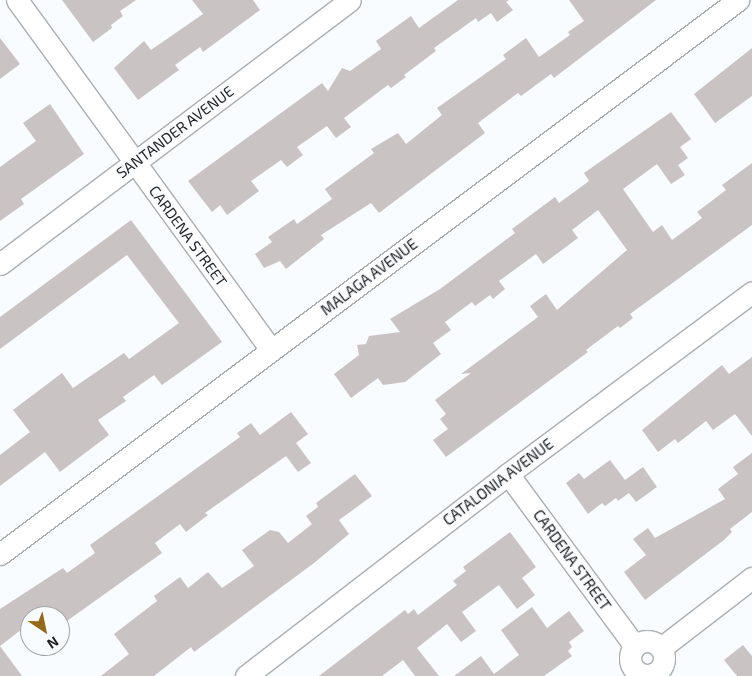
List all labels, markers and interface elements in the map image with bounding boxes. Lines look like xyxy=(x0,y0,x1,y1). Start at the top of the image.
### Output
street label: SANTANDER AVENUE xyxy=(113,82,237,182)
street label: CARDENA STREET xyxy=(145,182,231,290)
street label: MALAGA AVENUE xyxy=(317,235,421,319)
street label: CATALONIA AVENUE xyxy=(439,434,557,530)
street label: CARDENA STREET xyxy=(529,506,615,614)
north arrow xyxy=(20,606,70,656)
text: N xyxy=(44,633,62,653)

